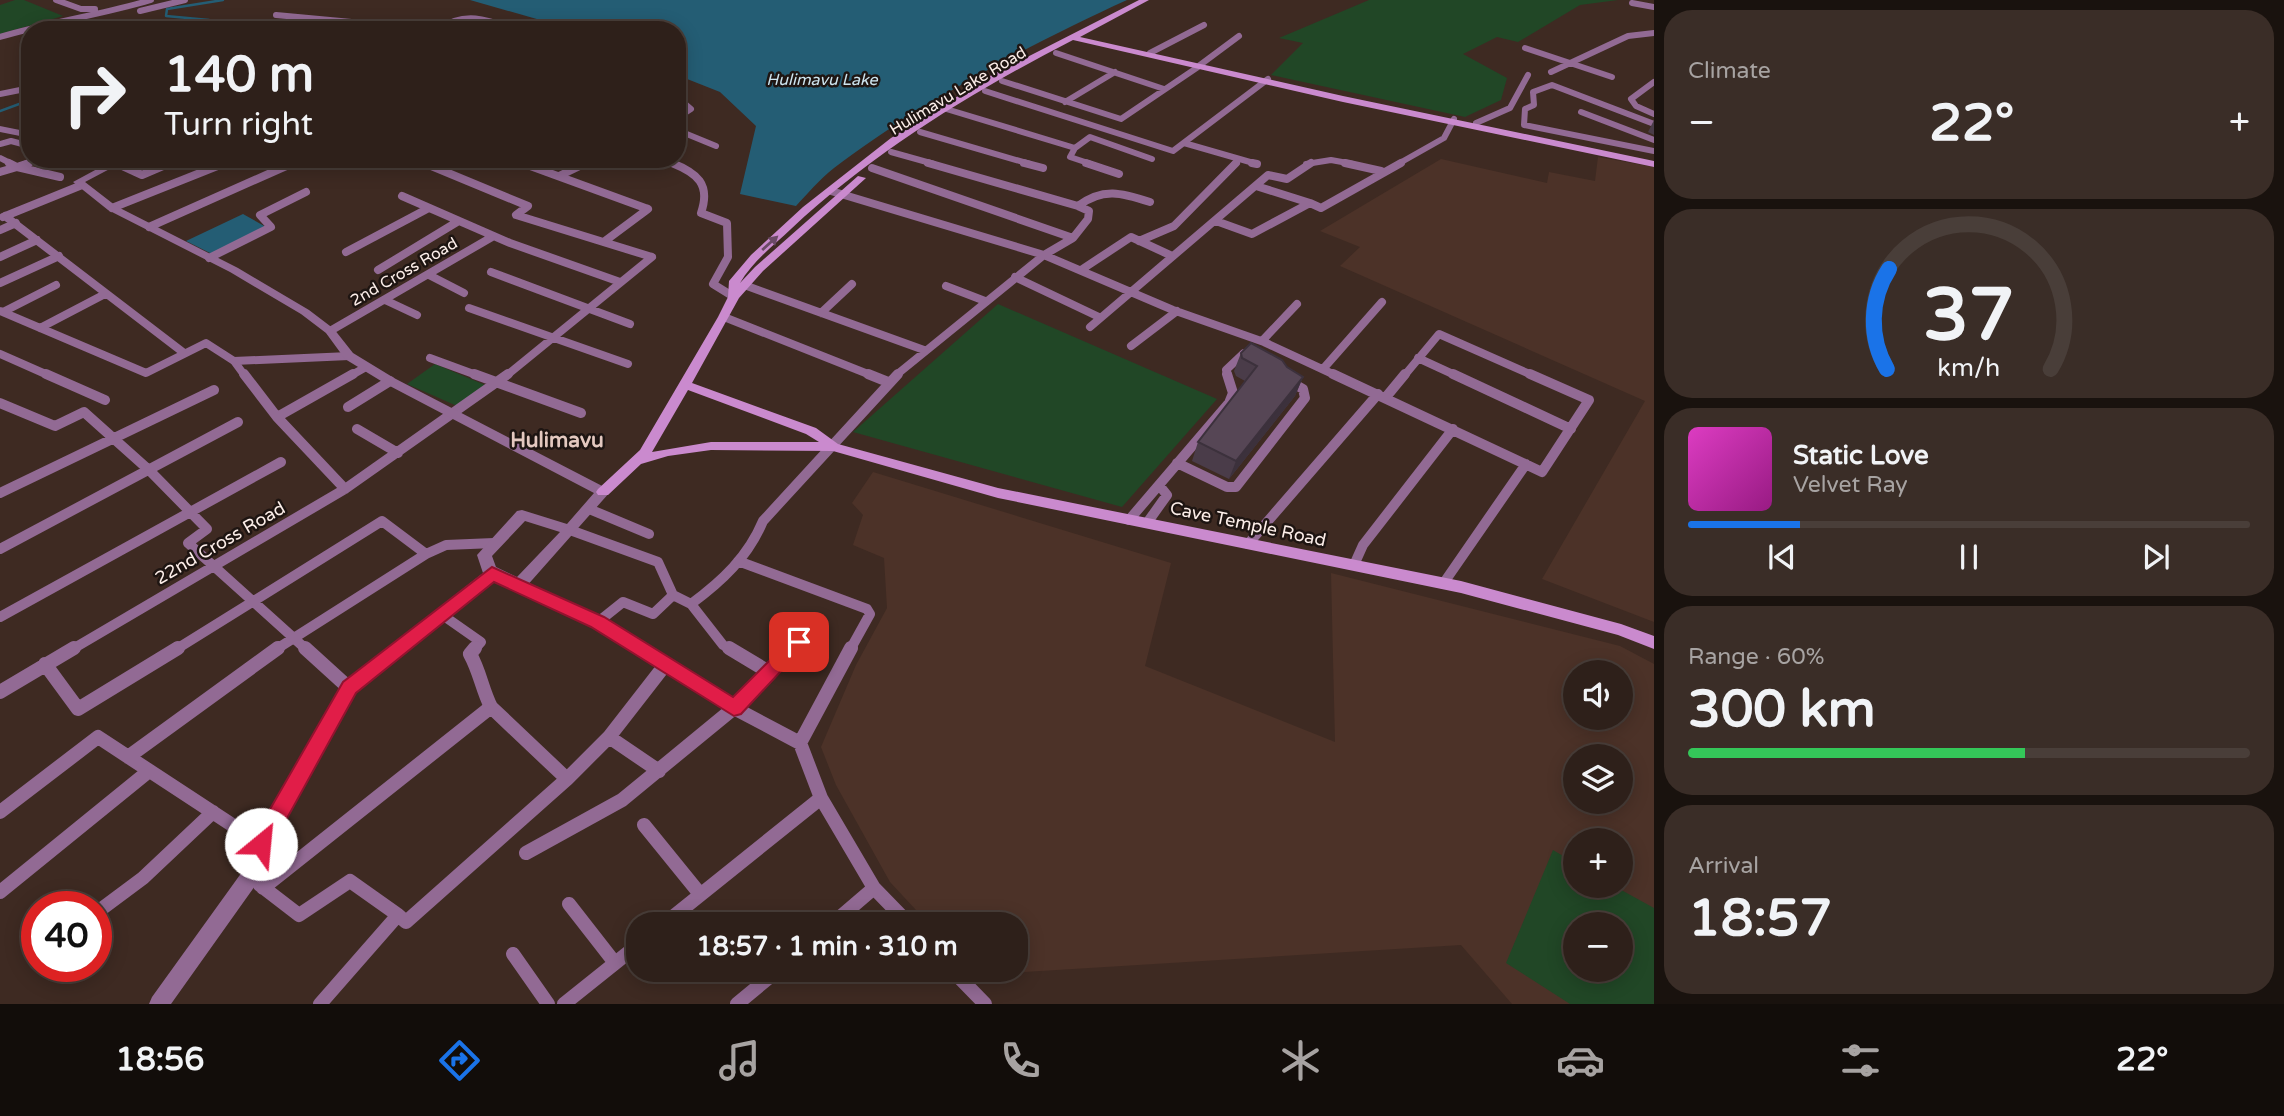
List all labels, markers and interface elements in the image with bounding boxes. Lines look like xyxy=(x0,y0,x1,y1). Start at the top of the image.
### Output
street label: Hulimavu Lake Road xyxy=(886,42,1030,140)
text: 140 m xyxy=(164,46,314,105)
icon: right xyxy=(49,49,140,140)
text: Climate xyxy=(1688,57,1771,85)
water label: Hulimavu Lake xyxy=(766,70,879,90)
text: 22° xyxy=(1929,92,2014,155)
text: − xyxy=(1688,100,1715,146)
text: + xyxy=(2229,100,2250,146)
text: Turn right xyxy=(164,106,313,144)
street label: 2nd Cross Road xyxy=(347,233,461,311)
one-way arrow xyxy=(761,235,779,251)
text: 37 xyxy=(1923,273,2015,361)
text: km/h xyxy=(1938,353,2000,383)
district label: Hulimavu xyxy=(510,428,604,453)
text: Static Love xyxy=(1793,440,1929,471)
text: Velvet Ray xyxy=(1793,471,1908,499)
street label: 22nd Cross Road xyxy=(151,497,289,589)
street label: Cave Temple Road xyxy=(1168,497,1328,551)
icon: previous xyxy=(1763,538,1801,576)
icon: pause xyxy=(1950,538,1988,576)
icon: next xyxy=(2137,538,2175,576)
pin xyxy=(769,612,829,672)
icon: arrive xyxy=(780,623,818,661)
text: Range · 60% xyxy=(1688,643,1824,671)
map controls xyxy=(1563,660,1633,982)
button: sound xyxy=(1563,660,1633,730)
text: 300 km xyxy=(1688,678,1876,741)
button: layers xyxy=(1563,744,1633,814)
position arrow xyxy=(224,807,298,881)
button: + xyxy=(1563,828,1633,898)
text: Arrival xyxy=(1688,852,1759,880)
text: 18:57 xyxy=(1688,887,1832,950)
speed limit sign: 40 xyxy=(21,891,112,982)
button: − xyxy=(1563,912,1633,982)
text: 18:57 · 1 min · 310 m xyxy=(696,931,958,962)
icon: directions xyxy=(435,1036,484,1085)
icon: music xyxy=(715,1036,764,1085)
icon: phone xyxy=(996,1036,1045,1085)
icon: climate xyxy=(1276,1036,1325,1085)
icon: car xyxy=(1556,1036,1605,1085)
icon: filters xyxy=(1836,1036,1885,1085)
text: 18:56 xyxy=(116,1041,204,1079)
text: 22° xyxy=(2116,1041,2168,1079)

